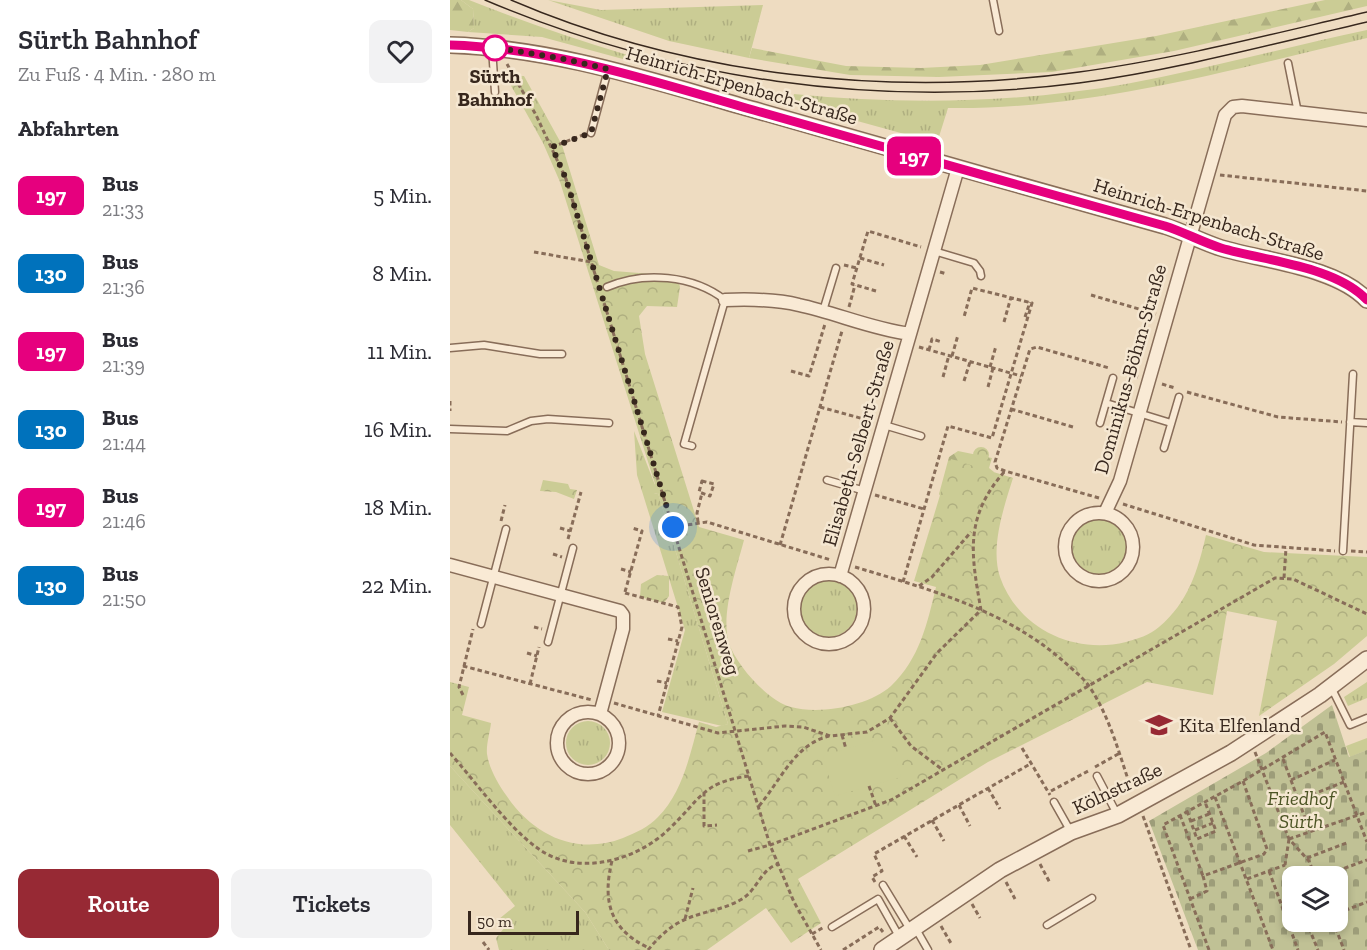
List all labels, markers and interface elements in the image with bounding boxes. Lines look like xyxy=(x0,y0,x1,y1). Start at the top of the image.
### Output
button: heart xyxy=(369,20,432,83)
text: Sürth Bahnhof xyxy=(18,23,198,56)
marker: Sürth Bahnhof xyxy=(482,35,508,61)
street label: Heinrich-Erpenbach-Straße xyxy=(623,40,861,130)
text: Zu Fuß · 4 Min. · 280 m xyxy=(18,62,216,86)
place label: Sürth Bahnhof xyxy=(458,64,535,111)
text: Abfahrten xyxy=(18,115,119,142)
line badge: 197 xyxy=(880,136,948,176)
text: 197 xyxy=(899,144,929,169)
text: Bus xyxy=(102,170,139,197)
street label: Heinrich-Erpenbach-Straße xyxy=(1091,172,1327,266)
text: 5 Min. xyxy=(373,182,432,209)
text: 197 xyxy=(36,183,66,208)
text: 21:33 xyxy=(102,197,144,221)
text: Bus xyxy=(102,248,139,275)
text: 8 Min. xyxy=(372,260,432,287)
text: 130 xyxy=(35,261,67,286)
street label: Dominikus-Böhm-Straße xyxy=(1089,261,1171,477)
text: 21:36 xyxy=(102,275,145,299)
text: Bus xyxy=(102,326,139,353)
street label: Elisabeth-Selbert-Straße xyxy=(817,337,899,549)
text: 11 Min. xyxy=(367,338,432,365)
text: 197 xyxy=(36,339,66,364)
text: 21:39 xyxy=(102,353,145,377)
text: Bus xyxy=(102,404,139,431)
text: 16 Min. xyxy=(364,416,432,443)
text: 130 xyxy=(35,417,67,442)
text: 21:44 xyxy=(102,431,146,455)
text: Bus xyxy=(102,482,139,509)
text: 18 Min. xyxy=(364,494,432,521)
text: 197 xyxy=(36,495,66,520)
text: 21:46 xyxy=(102,509,146,533)
your location xyxy=(658,512,688,542)
text: Bus xyxy=(102,560,139,587)
street label: Seniorenweg xyxy=(690,564,746,678)
text: 22 Min. xyxy=(362,572,432,599)
text: 130 xyxy=(35,573,67,598)
text: 21:50 xyxy=(102,587,146,611)
school or university icon: Kita Elfenland xyxy=(1144,710,1174,740)
place label: Kita Elfenland xyxy=(1179,713,1301,737)
street label: Kölnstraße xyxy=(1068,757,1166,819)
park label: Friedhof Sürth xyxy=(1267,786,1338,833)
map controls xyxy=(1282,866,1348,932)
button: layers xyxy=(1282,866,1348,932)
button: Route xyxy=(18,869,219,938)
button: Tickets xyxy=(231,869,432,938)
scale bar xyxy=(468,908,579,936)
text: 50 m xyxy=(477,912,512,931)

